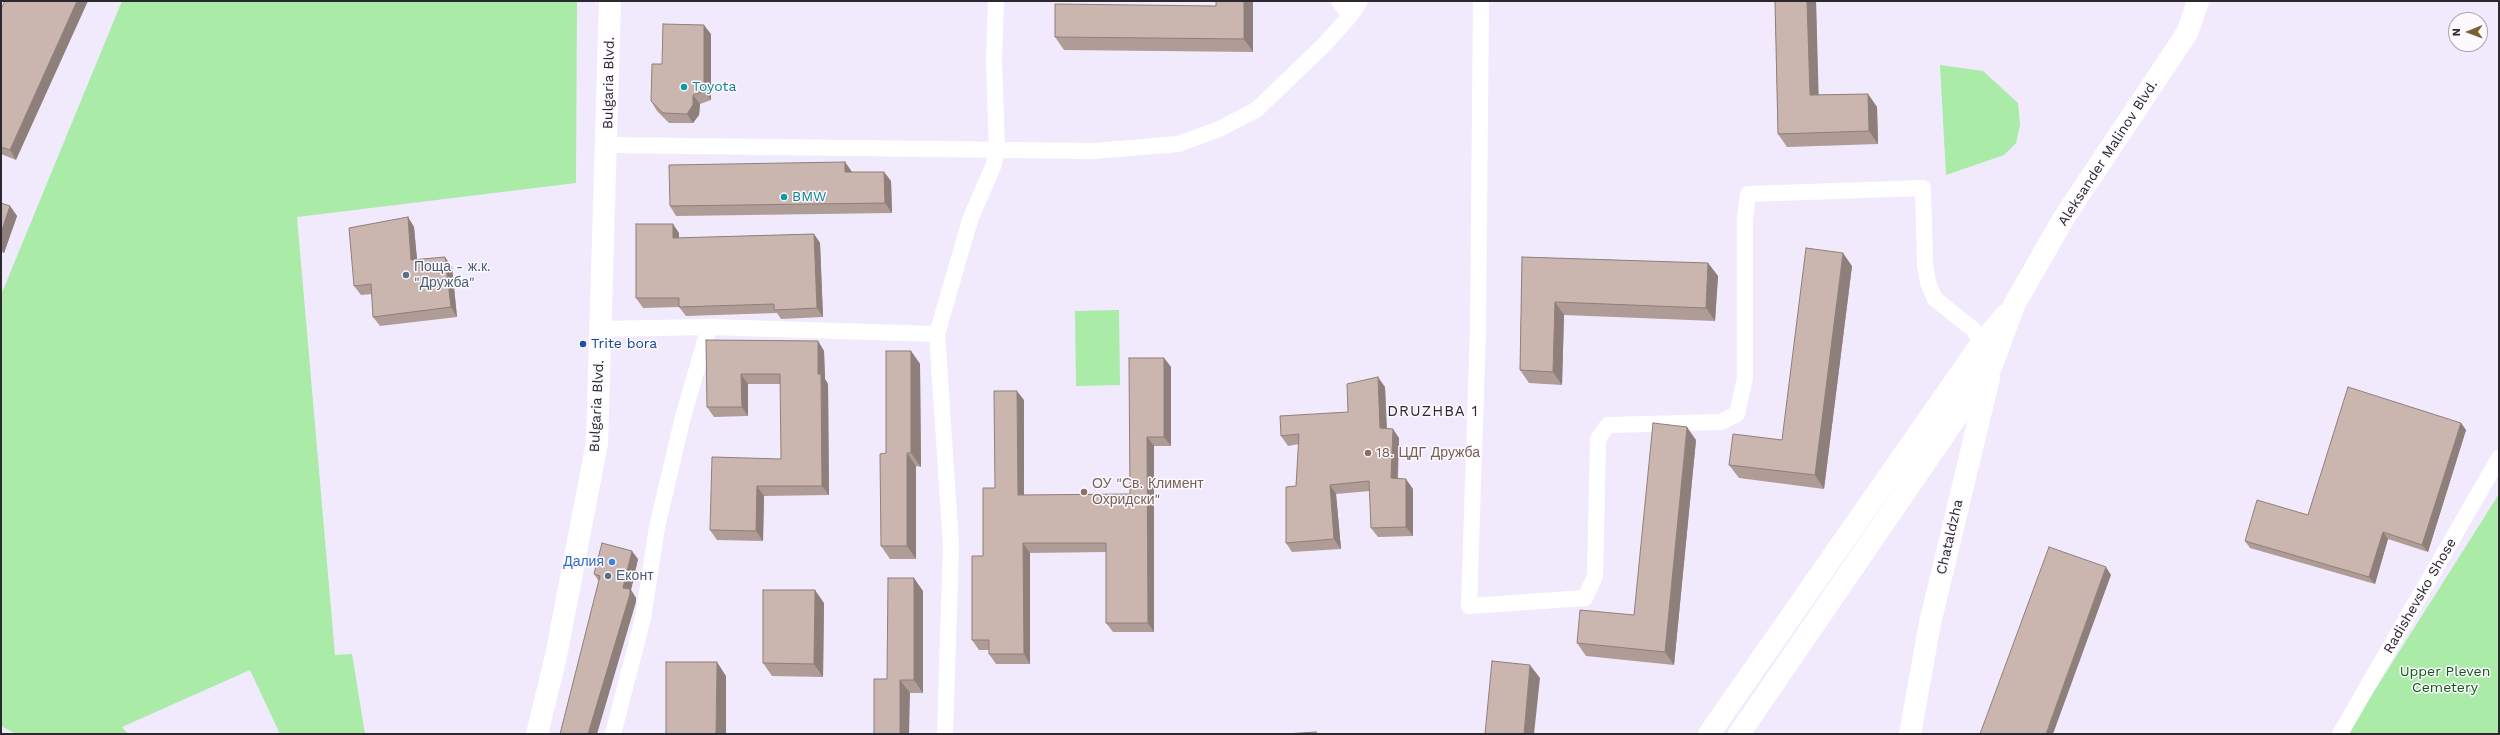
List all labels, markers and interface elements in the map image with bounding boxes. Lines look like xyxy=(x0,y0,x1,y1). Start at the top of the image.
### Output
north arrow xyxy=(2448,12,2488,52)
text: N xyxy=(2450,28,2463,36)
street label: Bulgaria Blvd. xyxy=(600,37,618,129)
street label: Aleksander Malinov Blvd. xyxy=(2055,77,2161,229)
place label: Toyota xyxy=(692,79,736,95)
marker: Toyota xyxy=(679,82,689,92)
place label: BMW xyxy=(792,189,827,205)
marker: BMW xyxy=(779,192,789,202)
place label: Поща - ж.к. "Дружба" xyxy=(414,259,491,292)
marker: Поща - ж.к. "Дружба" xyxy=(401,270,411,280)
place label: Trite bora xyxy=(591,336,657,352)
marker: Trite bora xyxy=(578,339,588,349)
street label: Bulgaria Blvd. xyxy=(586,359,608,453)
district label: DRUZHBA 1 xyxy=(1387,403,1479,421)
place label: 18. ЦДГ Дружба xyxy=(1376,445,1480,461)
marker: 18. ЦДГ Дружба xyxy=(1363,448,1373,458)
place label: ОУ "Св. Климент Охридски" xyxy=(1092,476,1204,508)
marker: ОУ "Св. Климент Охридски" xyxy=(1079,487,1089,497)
street label: Chataldzha xyxy=(1933,498,1967,576)
street label: Radishevsko Shose xyxy=(2380,535,2460,657)
place label: Далия xyxy=(563,554,604,570)
marker: Далия xyxy=(607,557,617,567)
place label: Еконт xyxy=(616,568,654,584)
marker: Еконт xyxy=(603,571,613,581)
park label: Upper Pleven Cemetery xyxy=(2400,664,2490,696)

